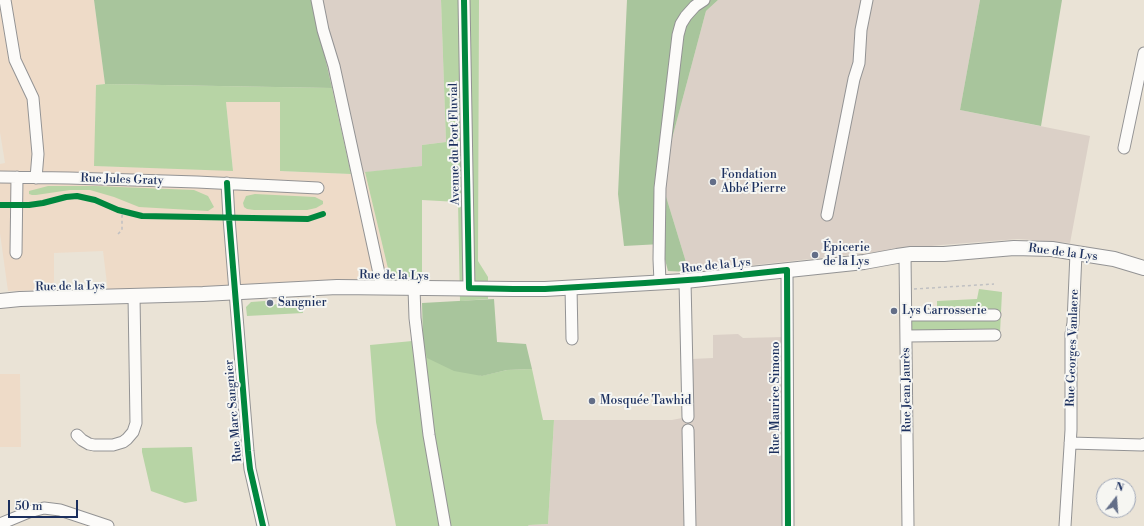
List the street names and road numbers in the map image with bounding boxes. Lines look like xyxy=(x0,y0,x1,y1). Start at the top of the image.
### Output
street label: Avenue du Port Fluvial xyxy=(447,83,463,205)
street label: Rue Jules Graty xyxy=(80,171,164,189)
street label: Rue de la Lys xyxy=(1027,242,1099,264)
street label: Rue de la Lys xyxy=(681,255,751,277)
street label: Rue de la Lys xyxy=(359,268,429,284)
street label: Rue de la Lys xyxy=(35,279,105,295)
street label: Rue Georges Vanlaere xyxy=(1064,289,1082,407)
street label: Rue Maurice Simono xyxy=(769,341,783,455)
street label: Rue Jean Jaurès xyxy=(899,347,915,433)
street label: Rue Marc Sangnier xyxy=(222,359,246,463)

